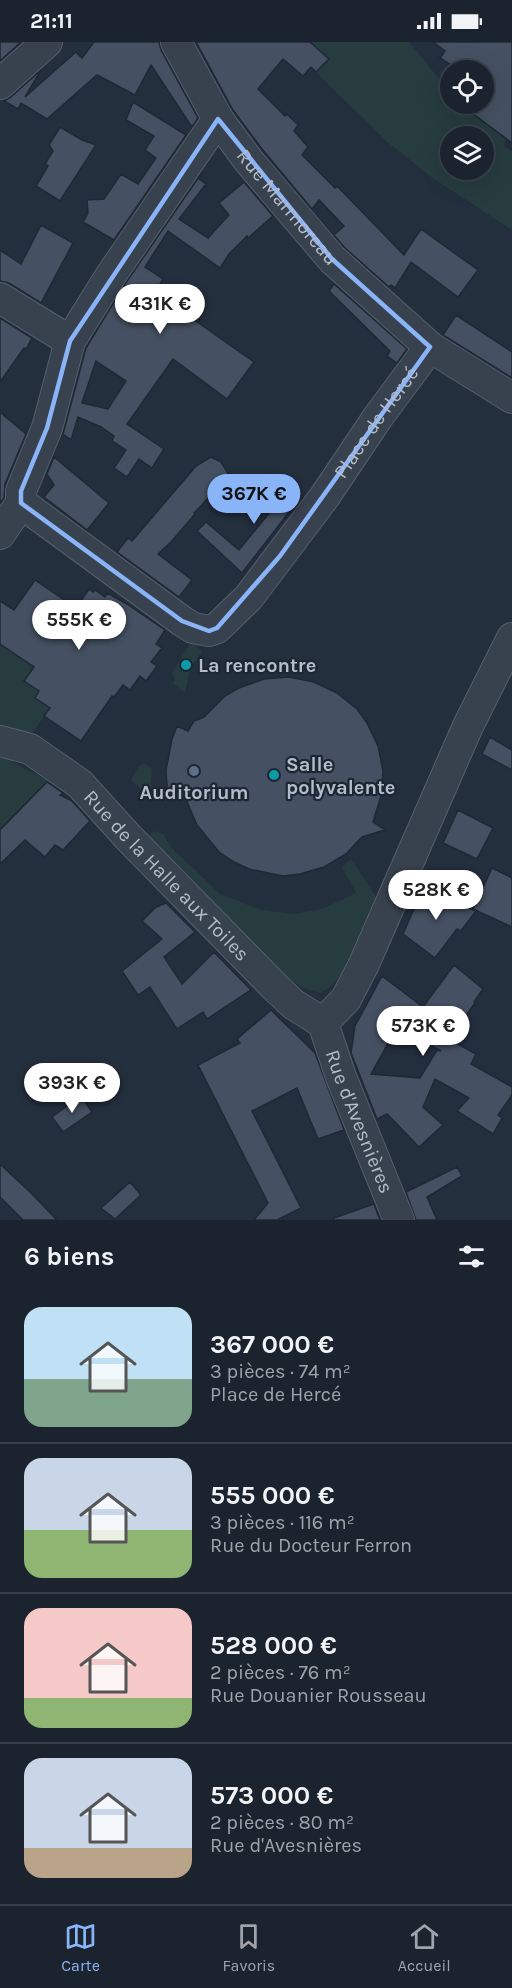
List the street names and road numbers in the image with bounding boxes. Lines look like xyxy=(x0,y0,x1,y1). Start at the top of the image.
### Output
street label: Rue Marmoreau xyxy=(232,145,343,270)
street label: Place de Hercé xyxy=(329,362,424,483)
street label: Rue de la Halle aux Toiles xyxy=(79,785,254,966)
street label: Rue d'Avesnières xyxy=(321,1047,398,1197)

